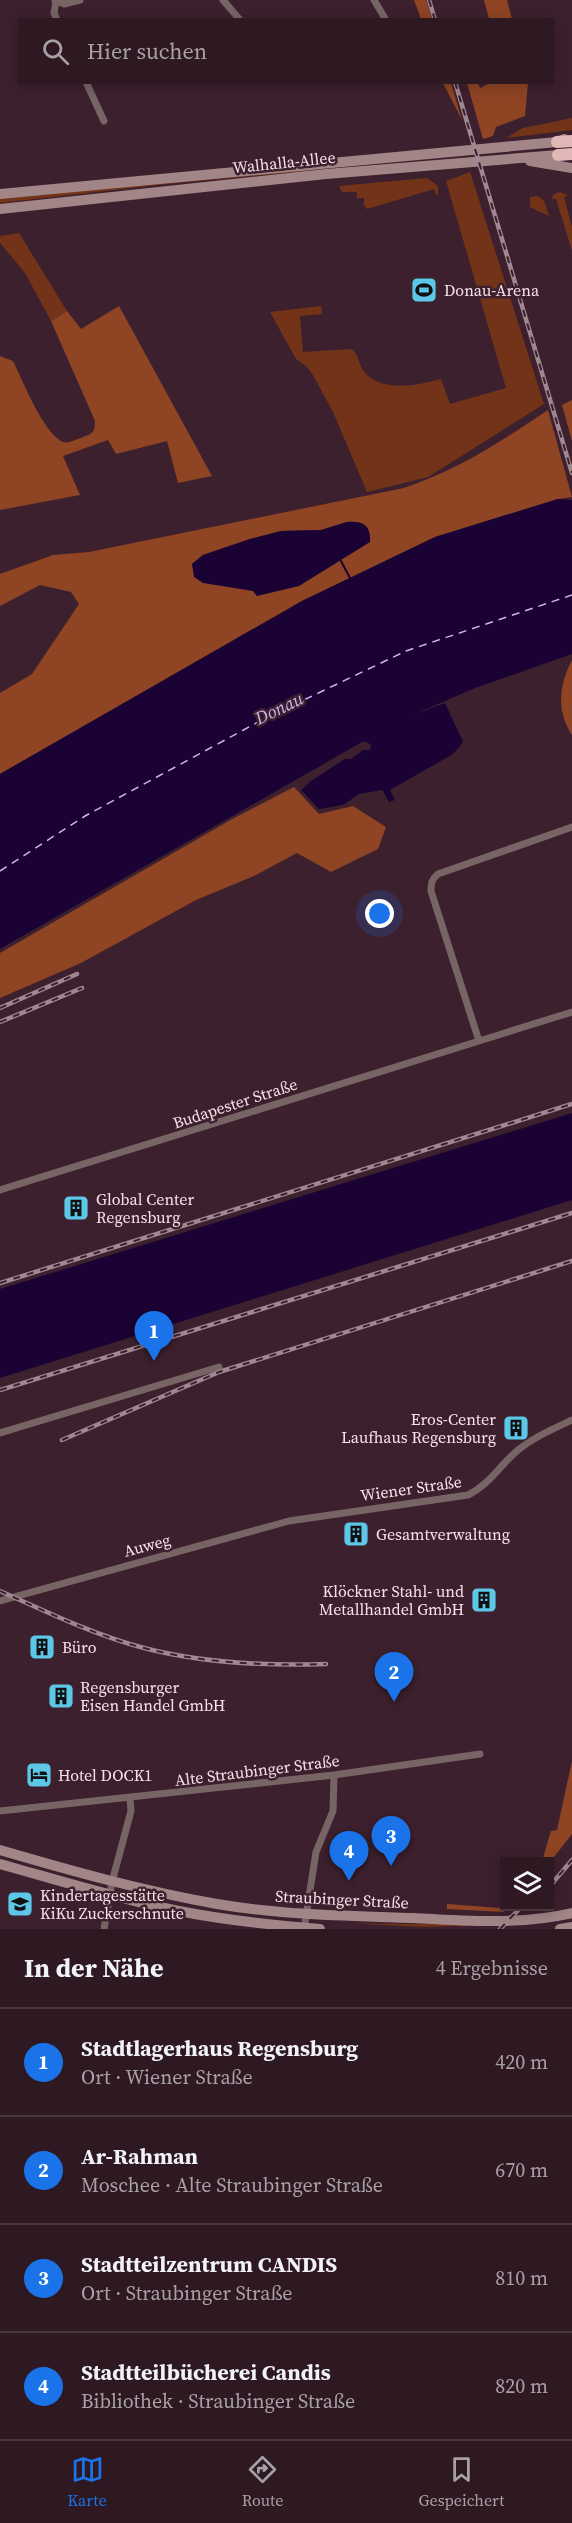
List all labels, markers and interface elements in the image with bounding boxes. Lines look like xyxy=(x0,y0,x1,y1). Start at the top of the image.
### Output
search box xyxy=(18,18,554,84)
icon: search xyxy=(39,35,72,68)
text: Hier suchen xyxy=(87,36,207,66)
street label: Walhalla-Allee xyxy=(231,146,337,178)
sports icon: Donau-Arena xyxy=(409,275,439,305)
place label: Donau-Arena xyxy=(444,279,540,301)
water label: Donau xyxy=(250,685,308,731)
your location xyxy=(365,899,394,928)
street label: Budapester Straße xyxy=(170,1073,300,1133)
place label: Global Center Regensburg xyxy=(96,1188,194,1228)
building icon: Global Center Regensburg xyxy=(61,1193,91,1223)
pin: 1 xyxy=(134,1312,174,1361)
place label: Eros-Center Laufhaus Regensburg xyxy=(341,1408,496,1448)
building icon: Eros-Center Laufhaus Regensburg xyxy=(501,1413,531,1443)
street label: Wiener Straße xyxy=(359,1470,463,1506)
building icon: Gesamtverwaltung xyxy=(341,1519,371,1549)
place label: Gesamtverwaltung xyxy=(376,1523,510,1545)
street label: Auweg xyxy=(121,1528,173,1562)
place label: Klöckner Stahl- und Metallhandel GmbH xyxy=(319,1580,464,1620)
building icon: Klöckner Stahl- und Metallhandel GmbH xyxy=(469,1585,499,1615)
building icon: Büro xyxy=(27,1632,57,1662)
place label: Büro xyxy=(62,1636,97,1658)
pin: 2 xyxy=(374,1652,414,1702)
place label: Regensburger Eisen Handel GmbH xyxy=(80,1676,225,1716)
building icon: Regensburger Eisen Handel GmbH xyxy=(46,1681,76,1711)
street label: Alte Straubinger Straße xyxy=(173,1749,341,1791)
hotel icon: Hotel DOCK1 xyxy=(24,1760,54,1790)
place label: Hotel DOCK1 xyxy=(58,1764,152,1786)
pin: 3 xyxy=(372,1816,410,1866)
pin: 4 xyxy=(330,1832,368,1881)
map controls xyxy=(500,1857,554,1911)
button: layers xyxy=(500,1857,554,1911)
place label: Kindertagesstätte KiKu Zuckerschnute xyxy=(40,1884,184,1924)
street label: Straubinger Straße xyxy=(275,1885,409,1913)
school or university icon: Kindertagesstätte KiKu Zuckerschnute xyxy=(5,1889,35,1919)
text: In der Nähe xyxy=(24,1950,164,1986)
text: 4 Ergebnisse xyxy=(436,1954,548,1982)
text: Stadtlagerhaus Regensburg xyxy=(81,2033,358,2063)
text: 1 xyxy=(38,2048,49,2076)
text: 420 m xyxy=(495,2048,548,2076)
text: Ort · Wiener Straße xyxy=(81,2063,253,2091)
text: Ar-Rahman xyxy=(81,2141,198,2171)
text: 2 xyxy=(38,2156,49,2184)
text: 670 m xyxy=(495,2156,548,2184)
text: Moschee · Alte Straubinger Straße xyxy=(81,2171,383,2199)
text: Stadtteilzentrum CANDIS xyxy=(81,2249,337,2279)
text: 3 xyxy=(38,2264,49,2292)
text: 810 m xyxy=(495,2264,548,2292)
text: Ort · Straubinger Straße xyxy=(81,2279,293,2307)
text: Stadtteilbücherei Candis xyxy=(81,2357,331,2387)
text: 4 xyxy=(38,2372,49,2400)
text: 820 m xyxy=(495,2372,548,2400)
text: Bibliothek · Straubinger Straße xyxy=(81,2387,355,2415)
tab: Karte xyxy=(68,2453,107,2511)
tab: Route xyxy=(242,2453,283,2511)
tab: Gespeichert xyxy=(419,2453,504,2511)

